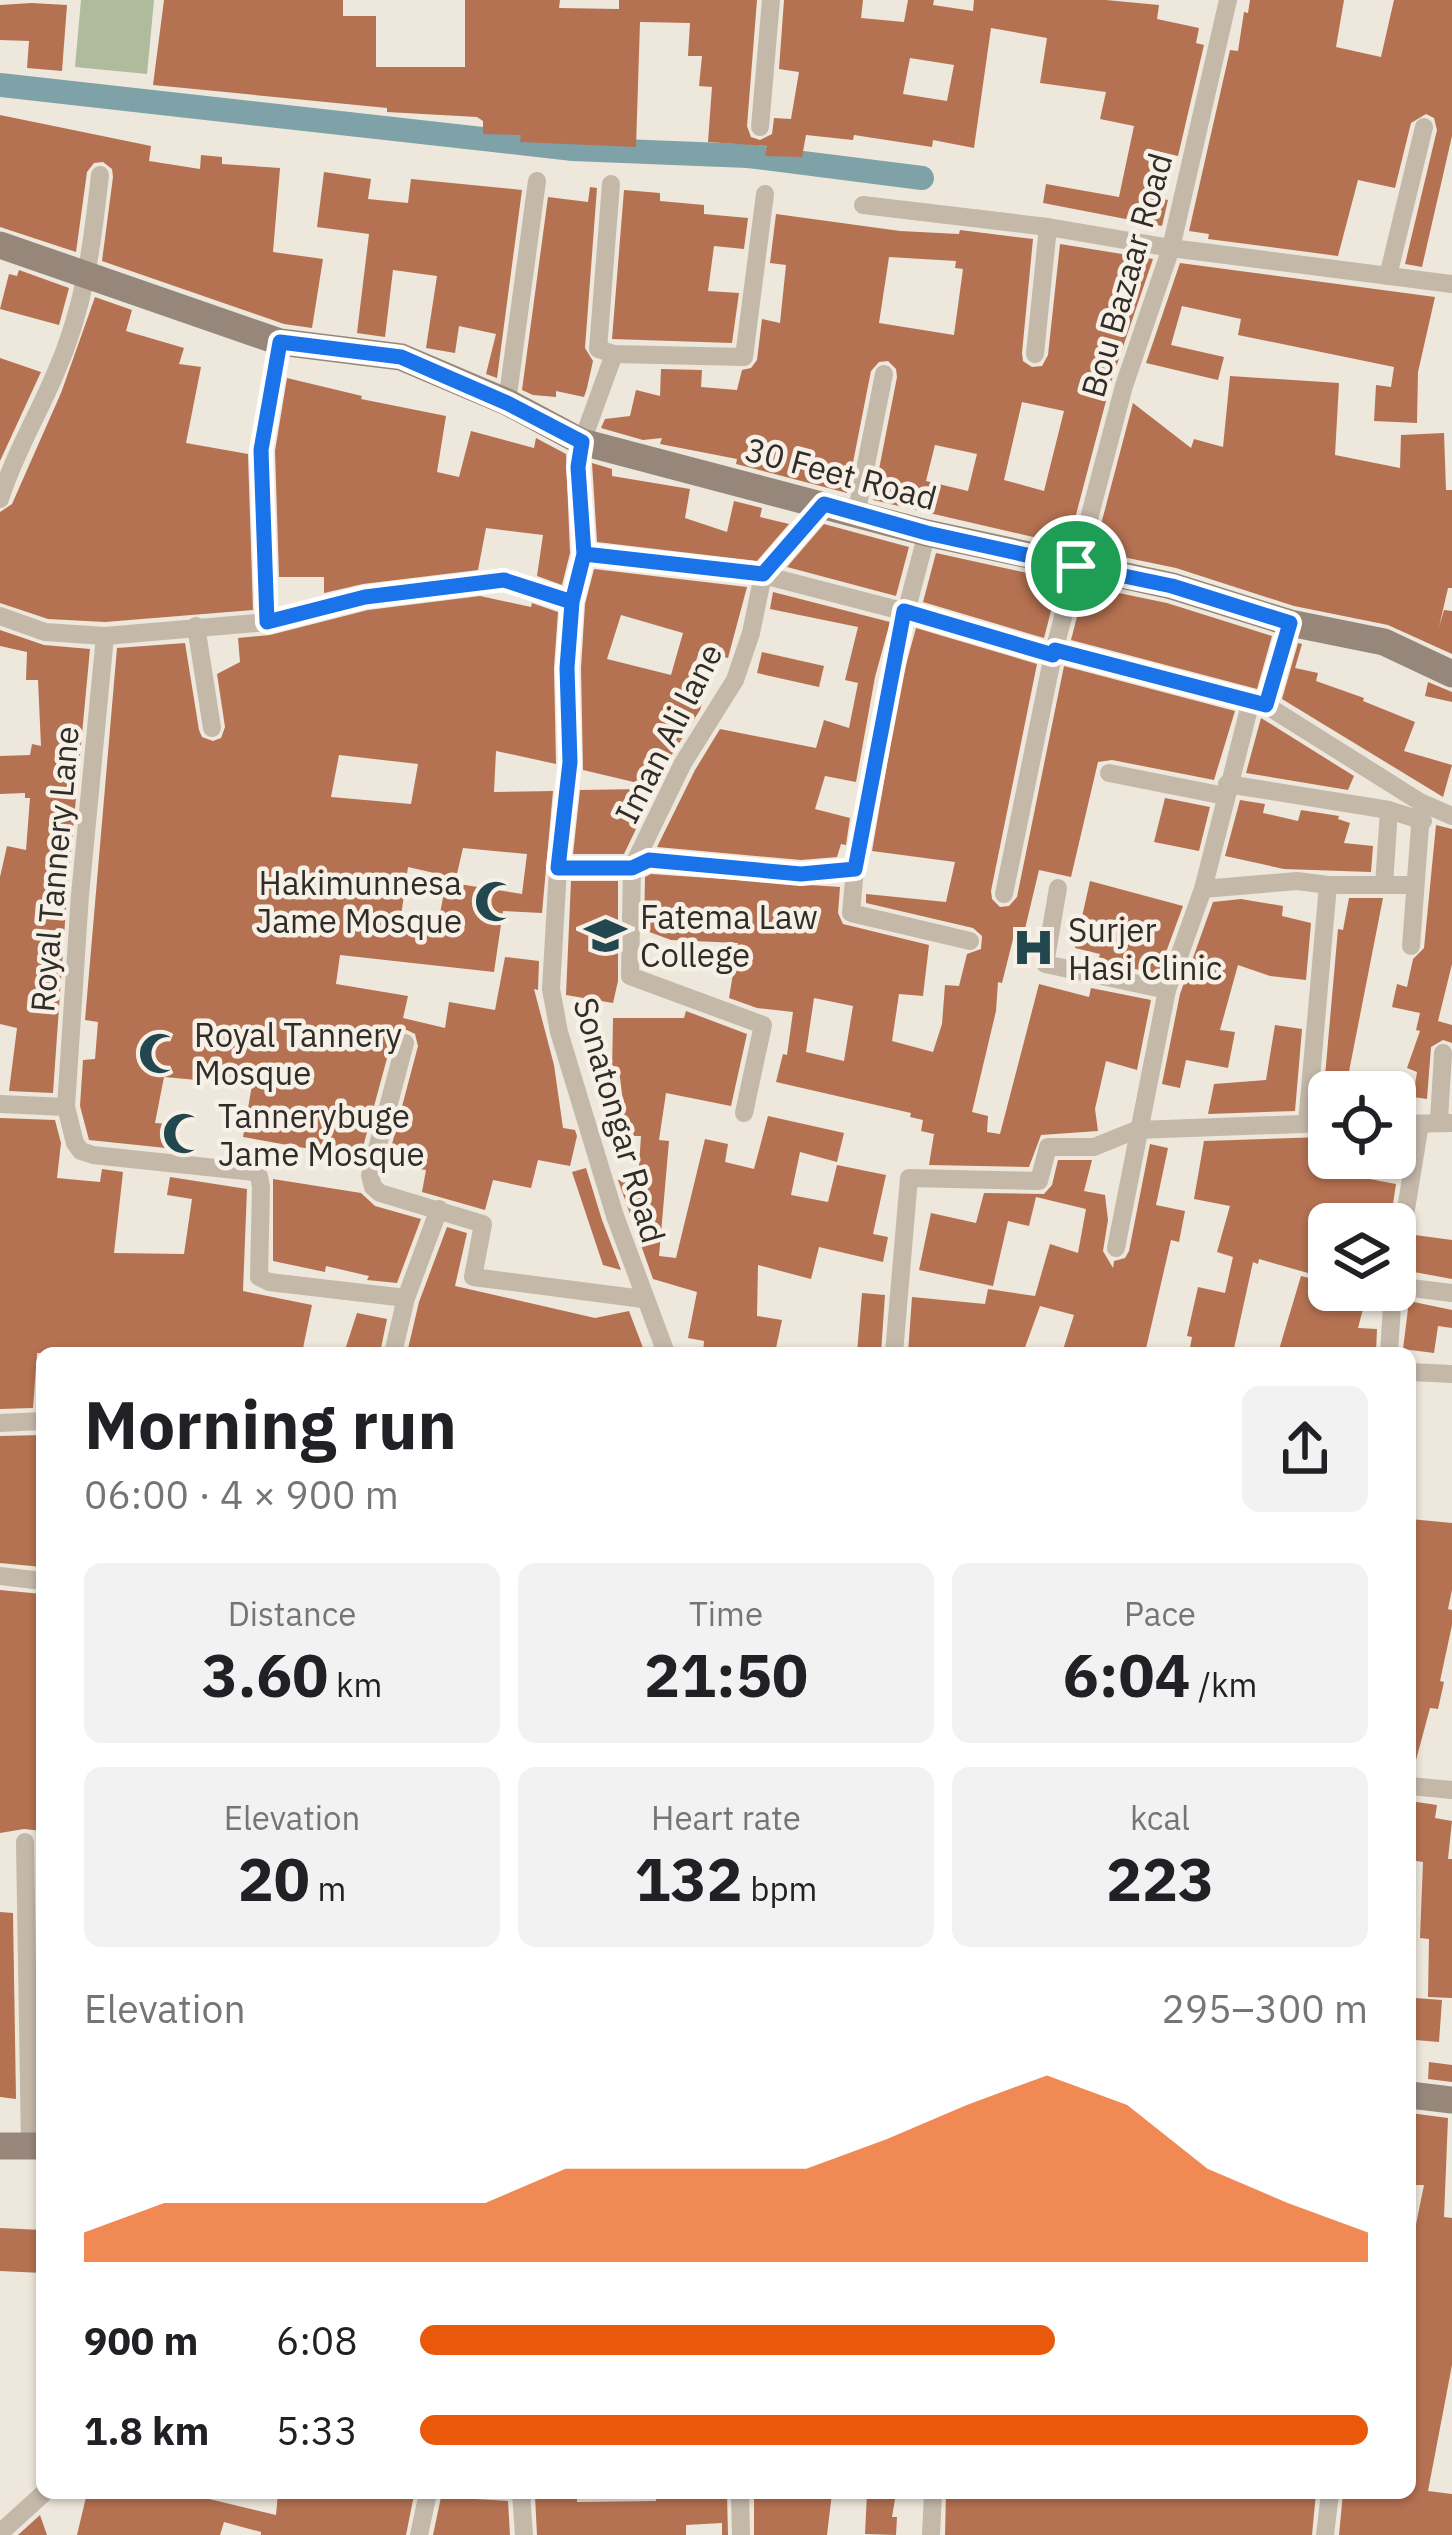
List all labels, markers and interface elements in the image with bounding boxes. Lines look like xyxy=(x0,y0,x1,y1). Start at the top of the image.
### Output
street label: Bou Bazaar Road xyxy=(1071,148,1181,402)
street label: 30 Feet Road xyxy=(741,427,941,519)
pin xyxy=(1025,515,1127,617)
icon: arrive xyxy=(1043,533,1109,599)
street label: Iman Ali lane xyxy=(604,636,732,830)
street label: Royal Tannery Lane xyxy=(20,724,88,1014)
place label: Hakimunnesa Jame Mosque xyxy=(255,861,462,942)
mosque icon: Hakimunnesa Jame Mosque xyxy=(473,878,519,924)
place label: Fatema Law College xyxy=(640,895,818,976)
place label: Surjer Hasi Clinic xyxy=(1068,908,1222,989)
school or university icon: Fatema Law College xyxy=(583,912,629,958)
hospital icon: Surjer Hasi Clinic xyxy=(1011,925,1057,971)
street label: Sonatongar Road xyxy=(564,992,676,1248)
place label: Royal Tannery Mosque xyxy=(194,1013,402,1094)
mosque icon: Royal Tannery Mosque xyxy=(137,1030,183,1076)
map controls xyxy=(1308,1071,1416,1311)
button: locate xyxy=(1308,1071,1416,1179)
place label: Tannerybuge Jame Mosque xyxy=(218,1094,425,1175)
mosque icon: Tannerybuge Jame Mosque xyxy=(161,1111,207,1157)
button: layers xyxy=(1308,1203,1416,1311)
text: Morning run xyxy=(84,1381,457,1467)
button: share xyxy=(1242,1386,1368,1512)
text: 06:00 · 4 × 900 m xyxy=(84,1469,399,1520)
text: Distance xyxy=(228,1592,356,1635)
text: Time xyxy=(689,1592,763,1635)
text: Pace xyxy=(1124,1592,1196,1635)
text: 3.60 xyxy=(202,1635,328,1714)
text: 21:50 xyxy=(644,1635,808,1714)
text: 6:04 xyxy=(1063,1635,1191,1714)
text: km xyxy=(328,1663,382,1706)
text: /km xyxy=(1191,1663,1257,1706)
text: Elevation xyxy=(224,1796,360,1839)
text: Heart rate xyxy=(651,1796,801,1839)
text: kcal xyxy=(1130,1796,1190,1839)
text: 20 xyxy=(238,1839,310,1918)
text: 132 xyxy=(635,1839,743,1918)
text: 223 xyxy=(1106,1839,1214,1918)
text: m xyxy=(310,1867,346,1910)
text: bpm xyxy=(743,1867,817,1910)
text: Elevation xyxy=(84,1983,246,2034)
text: 295–300 m xyxy=(1161,1983,1368,2034)
text: 900 m xyxy=(84,2315,198,2366)
text: 6:08 xyxy=(276,2315,358,2366)
text: 1.8 km xyxy=(84,2405,209,2456)
text: 5:33 xyxy=(276,2405,358,2456)

